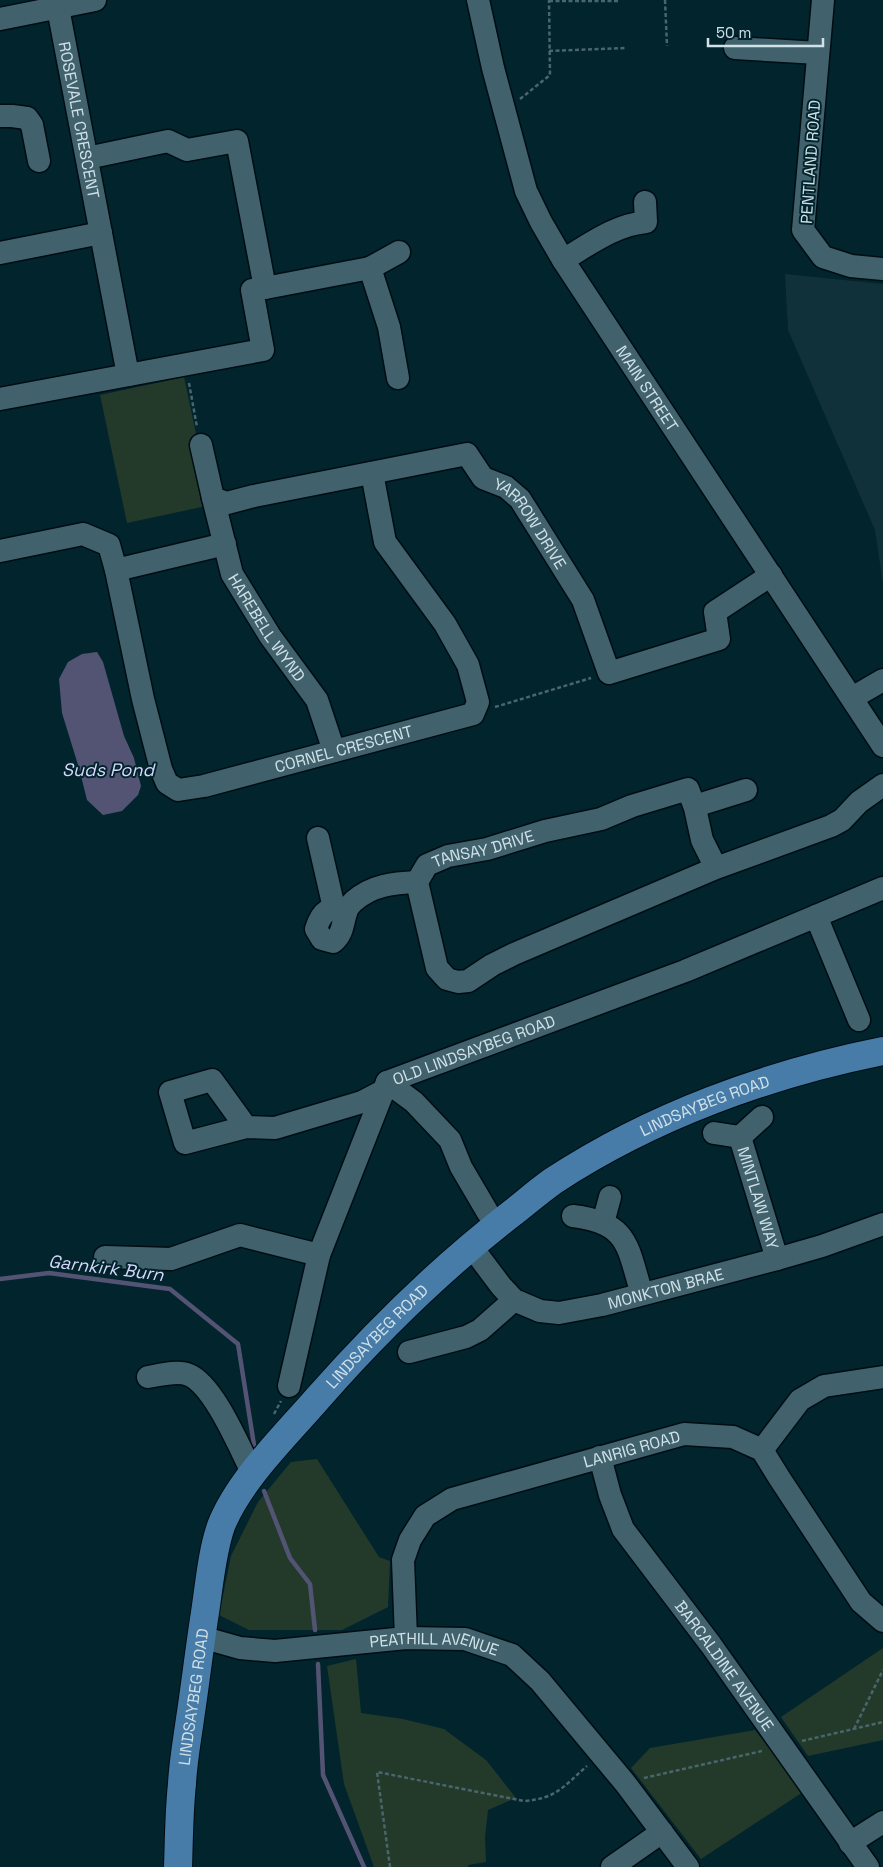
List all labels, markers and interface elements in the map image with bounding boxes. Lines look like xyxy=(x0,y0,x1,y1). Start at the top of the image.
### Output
scale bar xyxy=(708,15,823,47)
text: 50 m xyxy=(716,23,751,42)
street label: ROSEVALE CRESCENT xyxy=(54,40,104,200)
street label: PENTLAND ROAD xyxy=(796,99,825,225)
street label: MAIN STREET xyxy=(611,342,683,436)
street label: YARROW DRIVE xyxy=(491,473,571,573)
street label: HAREBELL WYND xyxy=(223,570,310,686)
street label: CORNEL CRESCENT xyxy=(272,721,415,778)
water label: Suds Pond xyxy=(62,758,156,781)
street label: TANSAY DRIVE xyxy=(429,825,537,873)
street label: OLD LINDSAYBEG ROAD xyxy=(390,1010,558,1090)
street label: LINDSAYBEG ROAD xyxy=(636,1071,772,1141)
street label: MINTLAW WAY xyxy=(733,1144,784,1252)
water label: Garnkirk Burn xyxy=(47,1249,166,1286)
street label: MONKTON BRAE xyxy=(606,1263,726,1314)
street label: LINDSAYBEG ROAD xyxy=(321,1280,433,1393)
street label: LANRIG ROAD xyxy=(581,1426,683,1473)
street label: BARCALDINE AVENUE xyxy=(670,1596,779,1735)
street label: LINDSAYBEG ROAD xyxy=(174,1627,213,1766)
street label: PEATHILL AVENUE xyxy=(369,1628,501,1661)

